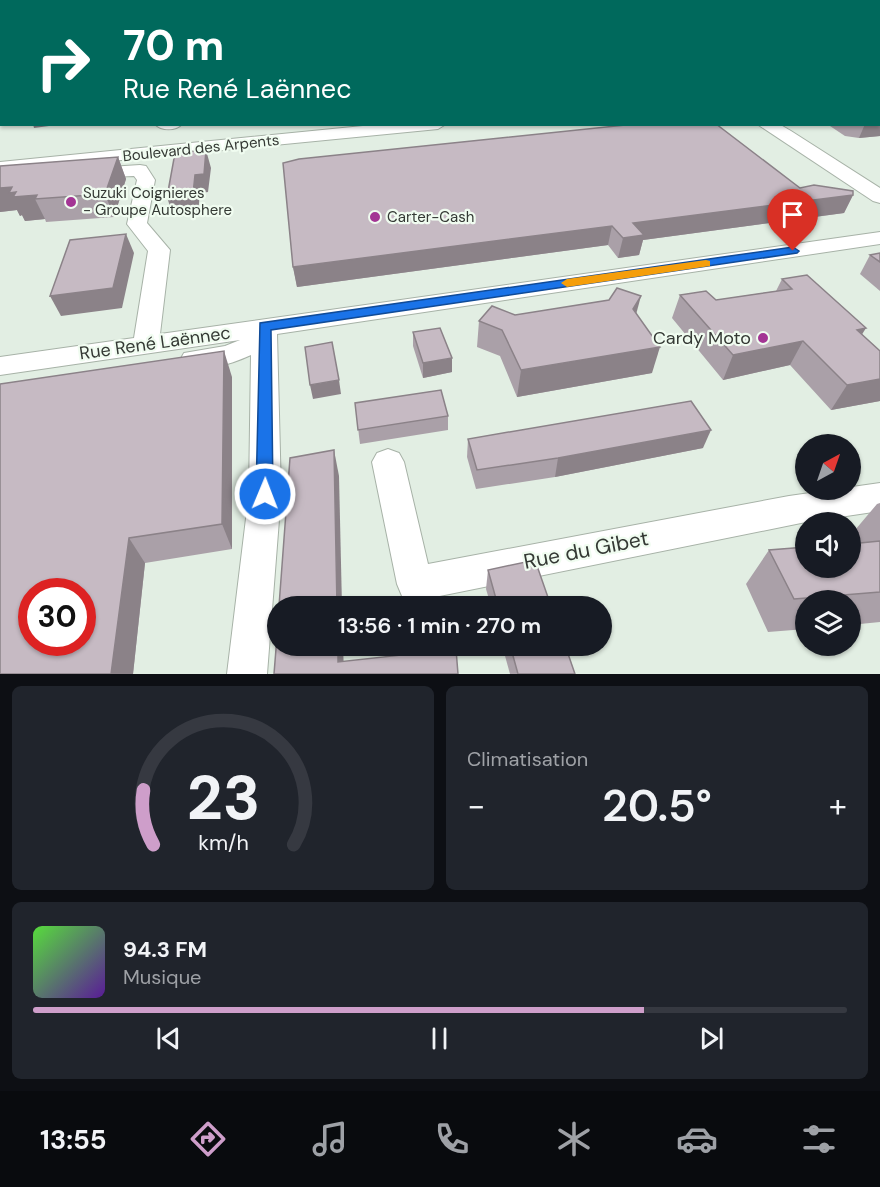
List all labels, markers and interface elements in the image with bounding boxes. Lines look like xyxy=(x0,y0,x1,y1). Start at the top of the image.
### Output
text: 70 m xyxy=(123,18,224,73)
icon: right xyxy=(24,24,102,102)
text: Rue René Laënnec xyxy=(123,71,352,106)
street label: Boulevard des Arpents xyxy=(122,130,280,166)
place label: Suzuki Coignieres - Groupe Autosphere xyxy=(83,183,232,220)
pin xyxy=(767,189,818,251)
marker: Suzuki Coignieres - Groupe Autosphere xyxy=(64,195,78,209)
icon: arrive xyxy=(776,198,809,231)
place label: Carter-Cash xyxy=(387,207,474,227)
marker: Carter-Cash xyxy=(368,210,382,224)
street label: Rue René Laënnec xyxy=(78,321,232,365)
place label: Cardy Moto xyxy=(653,326,751,350)
marker: Cardy Moto xyxy=(756,331,770,345)
north arrow xyxy=(795,434,861,500)
map controls xyxy=(795,434,861,656)
position arrow xyxy=(233,462,297,526)
button: sound xyxy=(795,512,861,578)
street label: Rue du Gibet xyxy=(521,524,651,576)
speed limit sign: 30 xyxy=(18,578,96,656)
button: layers xyxy=(795,590,861,656)
text: 13:56 · 1 min · 270 m xyxy=(338,611,541,640)
text: Climatisation xyxy=(467,746,588,772)
text: 23 xyxy=(186,757,260,838)
text: 20.5° xyxy=(602,776,712,835)
text: − xyxy=(467,784,485,827)
text: + xyxy=(829,784,847,827)
text: km/h xyxy=(198,829,248,857)
text: 94.3 FM xyxy=(123,935,207,964)
text: Musique xyxy=(123,964,201,990)
icon: previous xyxy=(152,1022,185,1055)
icon: pause xyxy=(423,1022,456,1055)
icon: next xyxy=(695,1022,728,1055)
icon: directions xyxy=(187,1118,229,1160)
icon: music xyxy=(309,1118,351,1160)
icon: phone xyxy=(431,1118,473,1160)
icon: climate xyxy=(553,1118,595,1160)
icon: car xyxy=(676,1118,718,1160)
icon: filters xyxy=(798,1118,840,1160)
text: 13:55 xyxy=(40,1122,107,1157)

